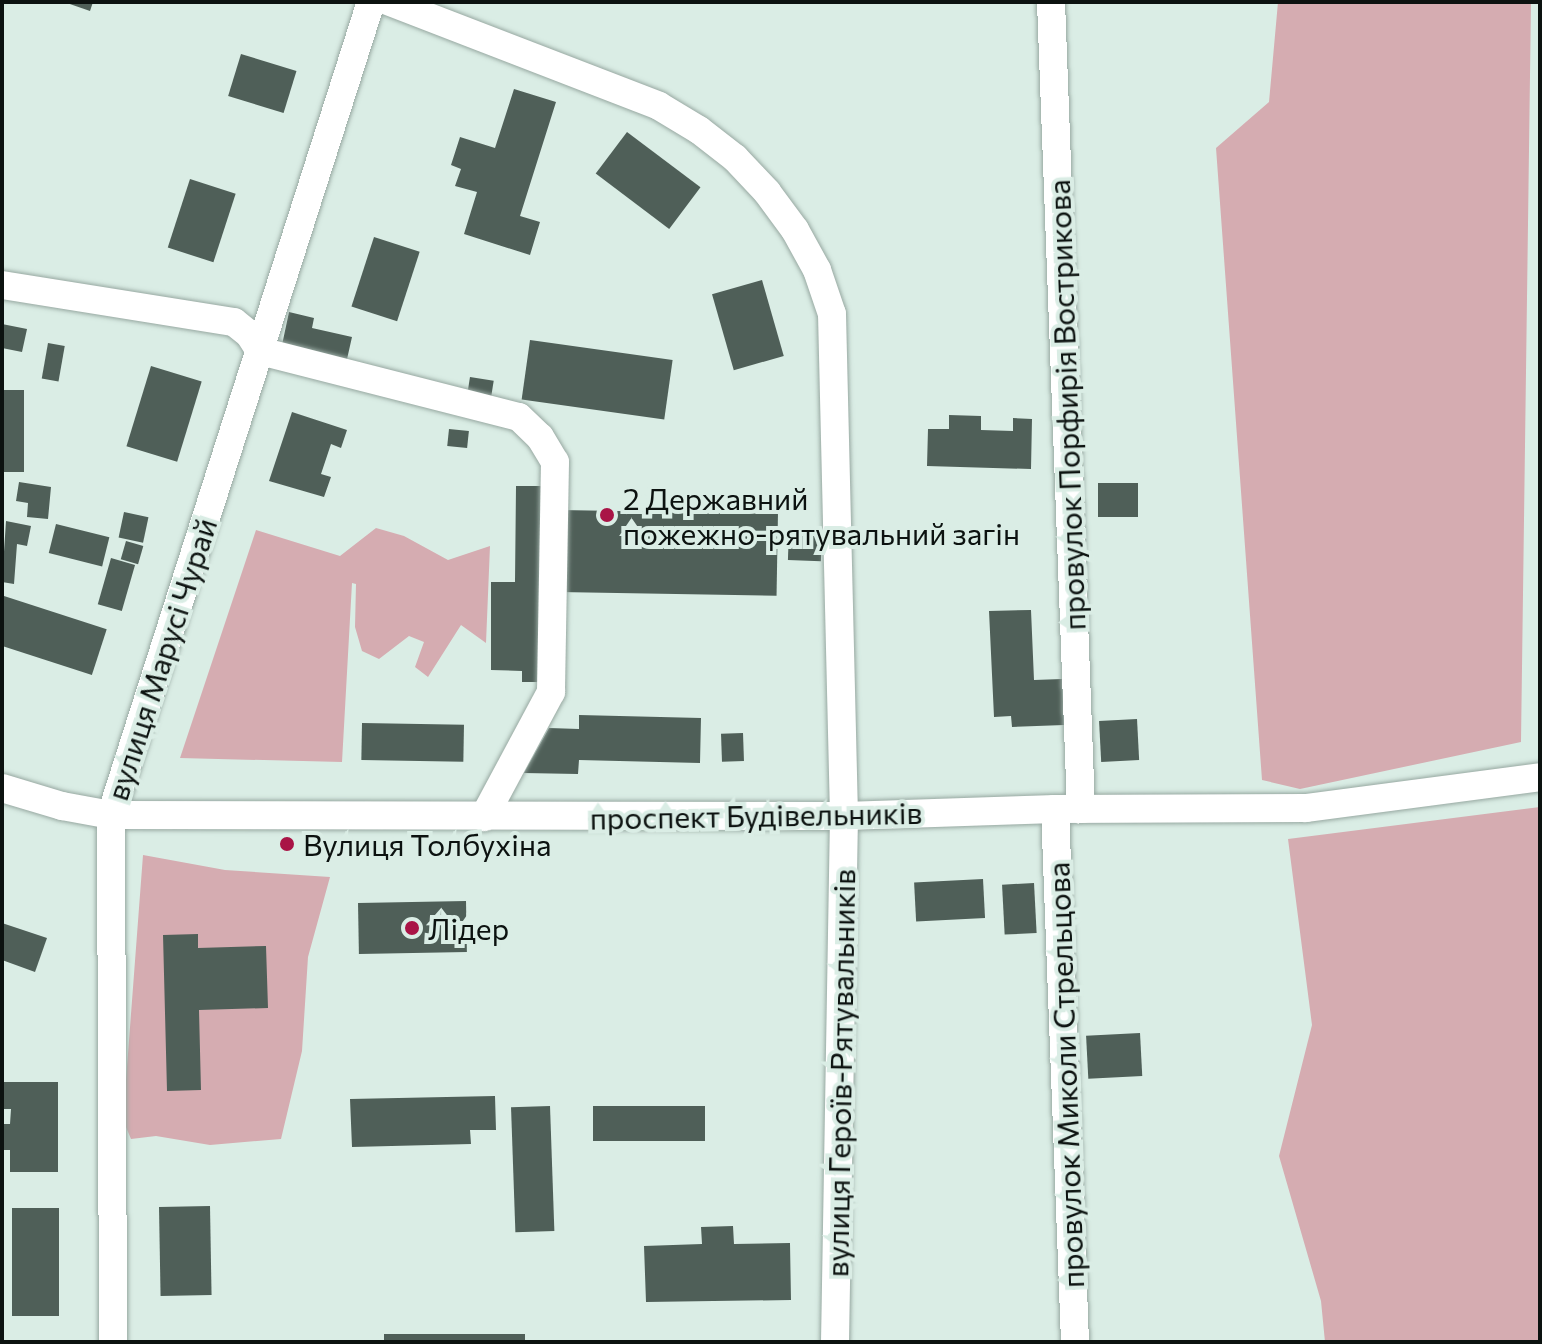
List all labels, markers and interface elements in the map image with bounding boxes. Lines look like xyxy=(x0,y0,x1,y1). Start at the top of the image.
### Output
street label: провулок Порфирія Вострикова xyxy=(1040,179,1092,631)
place label: 2 Державний пожежно-рятувальний загін xyxy=(623,480,1020,550)
marker: 2 Державний пожежно-рятувальний загін xyxy=(598,506,616,524)
street label: вулиця Марусі Чурай xyxy=(98,513,224,805)
street label: проспект Будівельників xyxy=(589,794,923,836)
place label: Вулиця Толбухіна xyxy=(303,826,552,862)
marker: Вулиця Толбухіна xyxy=(278,835,296,853)
street label: провулок Миколи Стрельцова xyxy=(1040,861,1090,1289)
street label: вулиця Героїв-Рятувальників xyxy=(818,868,862,1278)
place label: Лідер xyxy=(428,910,509,946)
marker: Лідер xyxy=(403,919,421,937)

